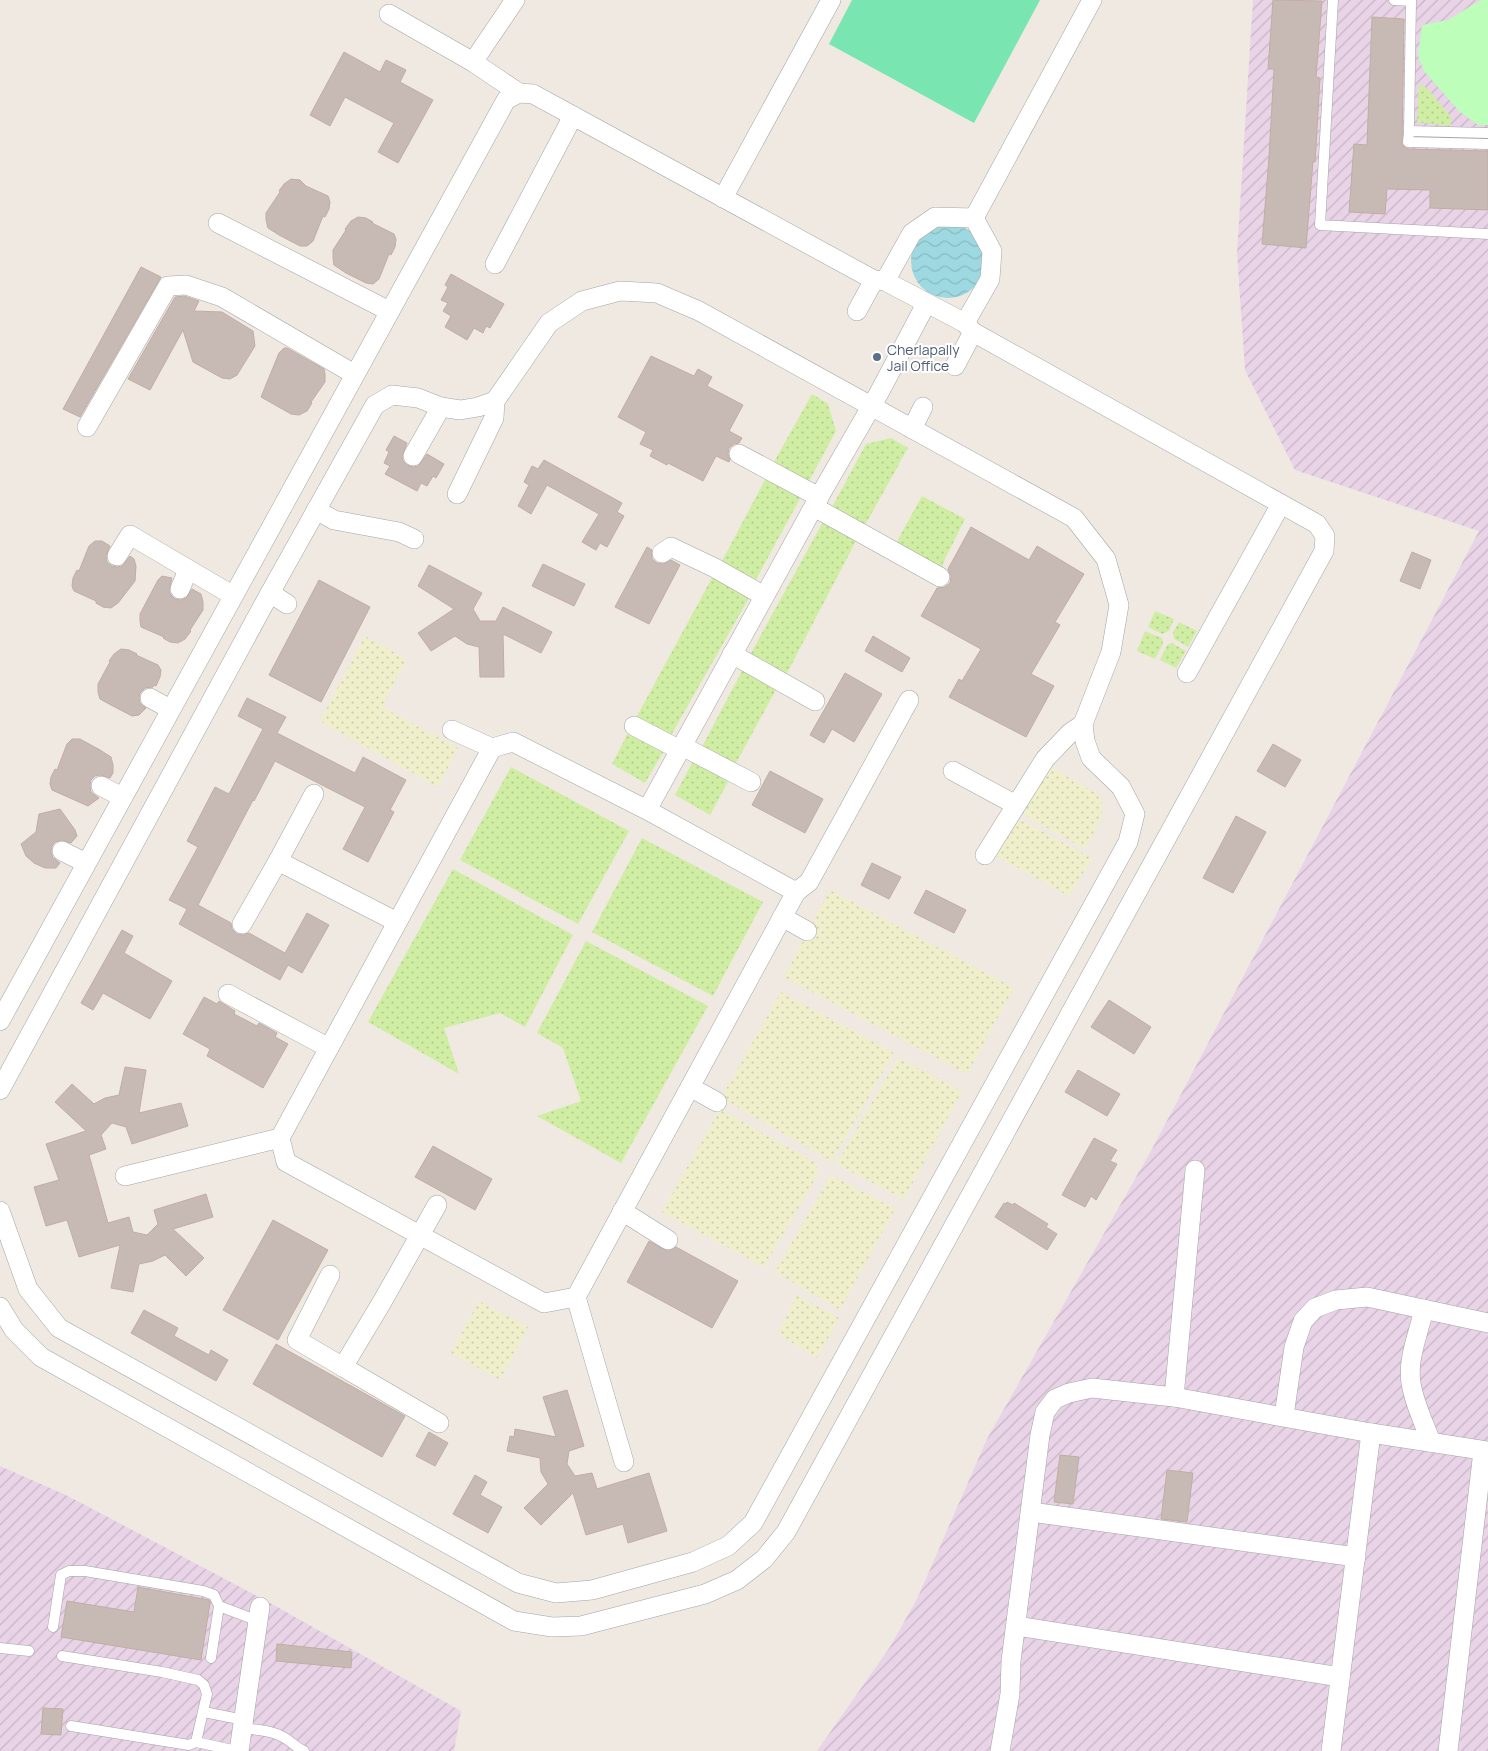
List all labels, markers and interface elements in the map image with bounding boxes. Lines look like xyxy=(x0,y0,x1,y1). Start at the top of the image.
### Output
place label: Cherlapally Jail Office xyxy=(887,340,960,375)
marker: Cherlapally Jail Office xyxy=(871,351,883,363)

